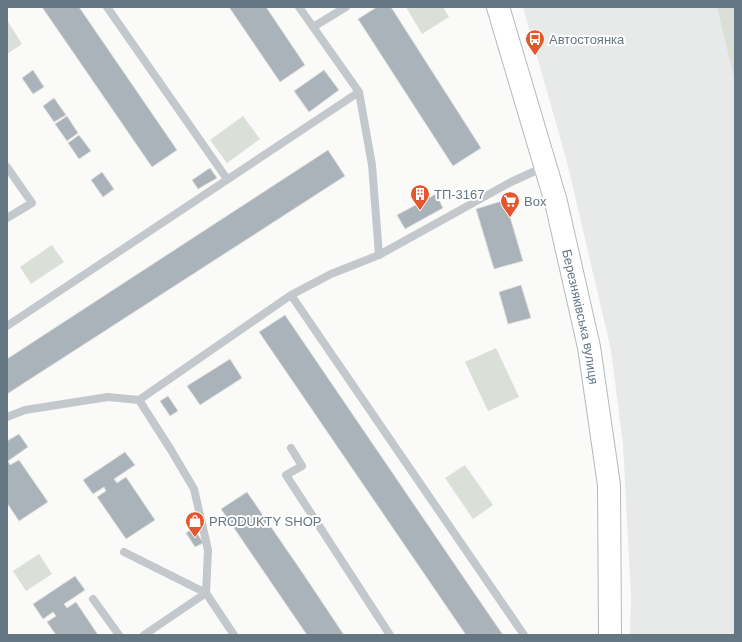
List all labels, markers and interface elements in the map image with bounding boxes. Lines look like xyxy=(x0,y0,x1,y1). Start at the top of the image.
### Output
bus stop icon: Автостоянка xyxy=(524,28,546,56)
place label: Автостоянка xyxy=(549,32,625,47)
building icon: ТП-3167 xyxy=(409,183,431,211)
place label: ТП-3167 xyxy=(434,187,485,202)
supermarket icon: Box xyxy=(499,190,521,218)
place label: Box xyxy=(524,194,547,209)
street label: Березняківська вулиця xyxy=(559,248,602,385)
shop icon: PRODUKTY SHOP xyxy=(184,510,206,538)
place label: PRODUKTY SHOP xyxy=(209,514,321,529)

